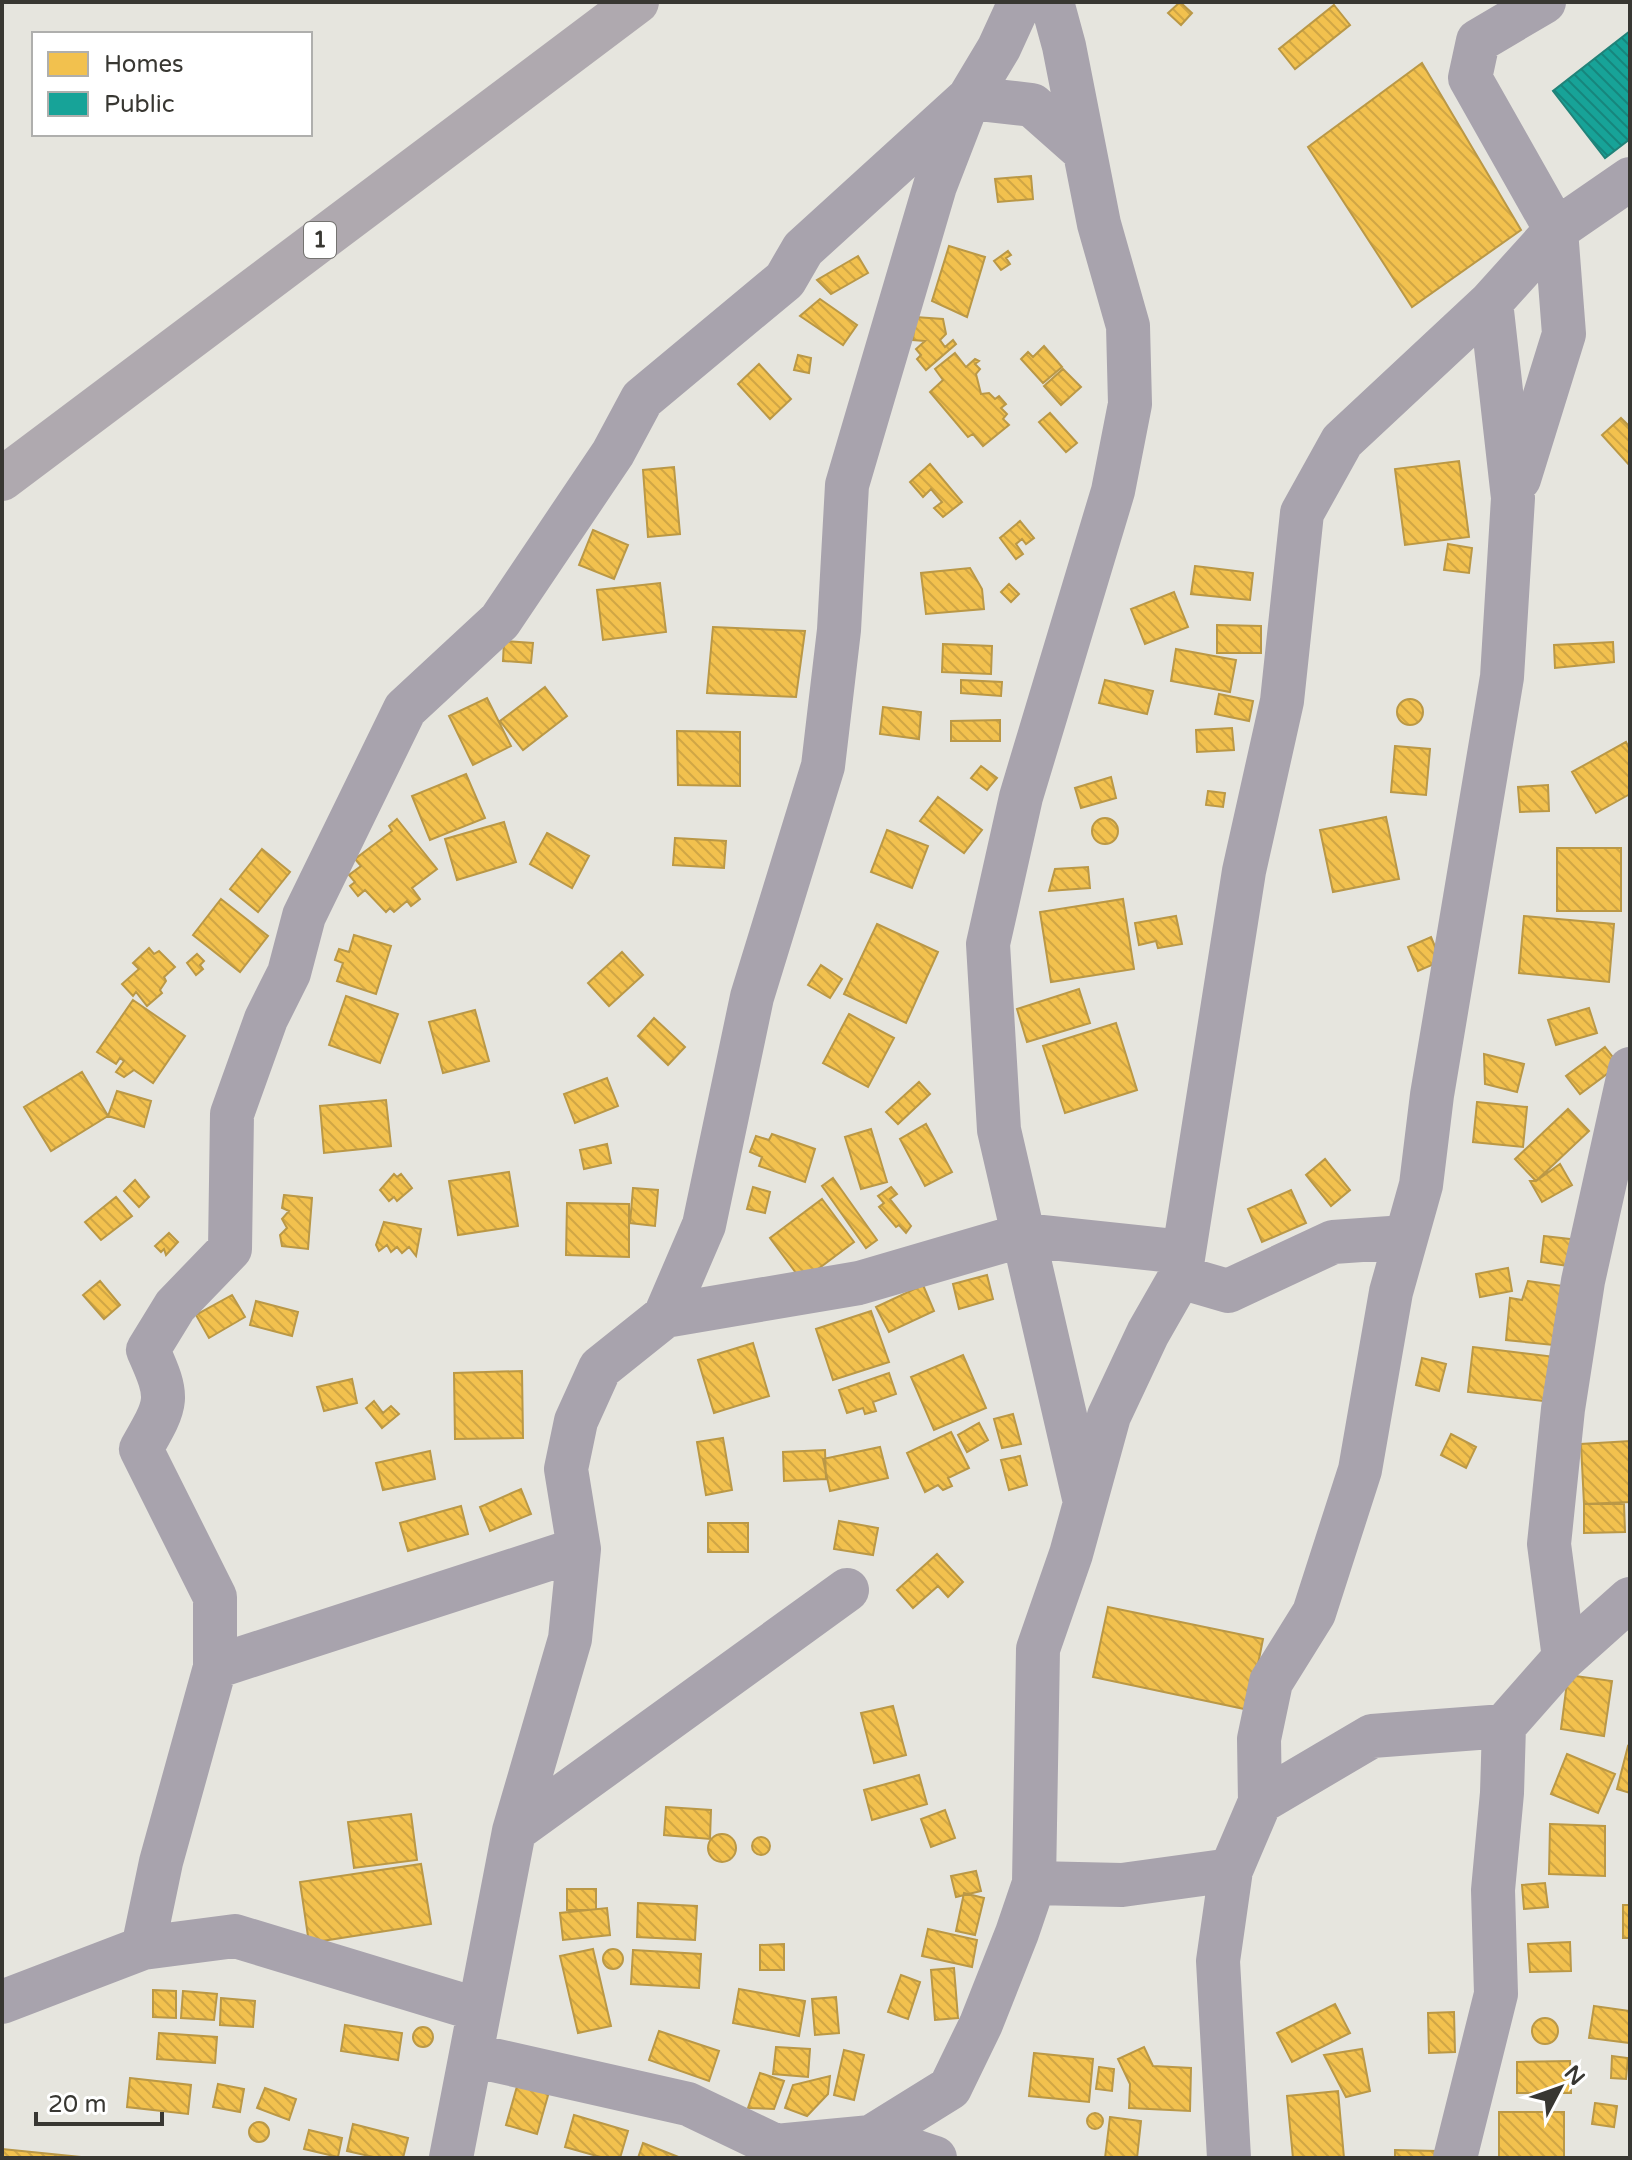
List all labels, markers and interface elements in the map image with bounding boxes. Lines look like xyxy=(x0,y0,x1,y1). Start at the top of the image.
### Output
legend xyxy=(32,32,312,136)
text: Homes xyxy=(104,50,184,79)
text: Public xyxy=(104,90,174,119)
road number: 1 xyxy=(304,222,336,258)
north arrow xyxy=(1520,2048,1600,2128)
text: N xyxy=(1559,2060,1590,2091)
scale bar xyxy=(36,2076,162,2126)
text: 20 m xyxy=(48,2090,106,2119)

